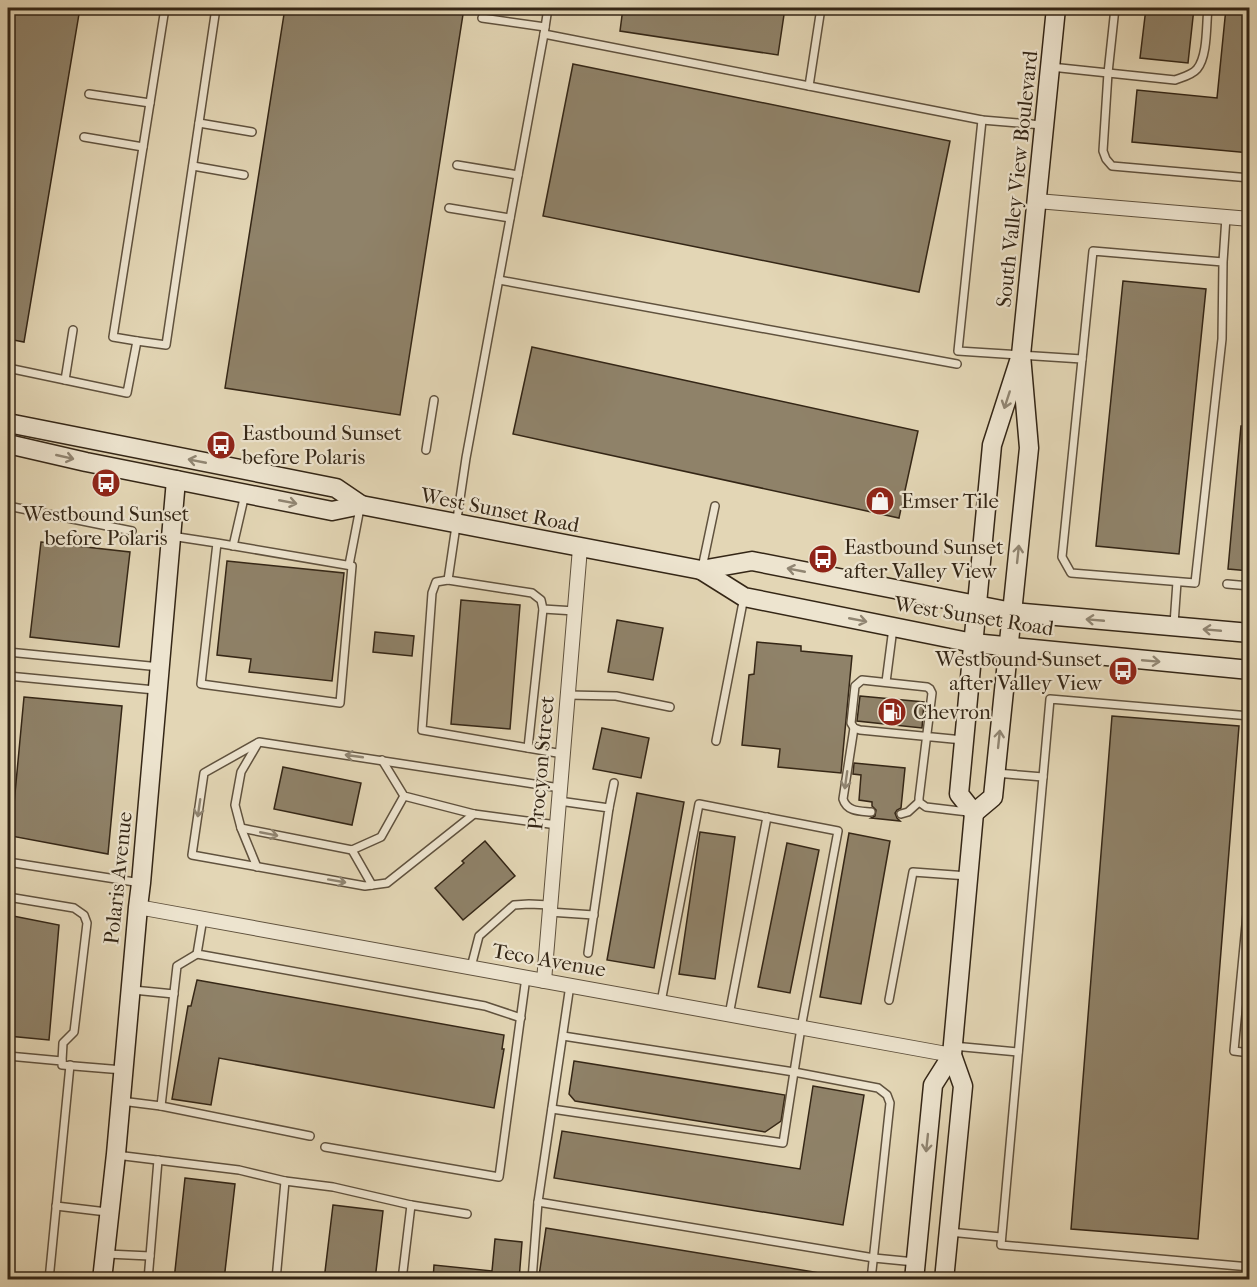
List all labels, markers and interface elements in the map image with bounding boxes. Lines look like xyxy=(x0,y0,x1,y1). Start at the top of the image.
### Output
street label: South Valley View Boulevard xyxy=(992,49,1042,309)
one-way arrow xyxy=(1000,390,1011,409)
place label: Eastbound Sunset before Polaris xyxy=(241,421,402,469)
bus stop icon: Eastbound Sunset before Polaris xyxy=(205,429,237,461)
one-way arrow xyxy=(54,452,74,463)
one-way arrow xyxy=(187,455,207,466)
bus stop icon: Westbound Sunset before Polaris xyxy=(90,467,122,499)
street label: West Sunset Road xyxy=(418,483,582,537)
shop icon: Emser Tile xyxy=(864,485,896,517)
place label: Emser Tile xyxy=(901,489,999,513)
one-way arrow xyxy=(278,497,298,508)
place label: Westbound Sunset before Polaris xyxy=(22,502,190,550)
place label: Eastbound Sunset after Valley View xyxy=(844,535,1004,583)
bus stop icon: Eastbound Sunset after Valley View xyxy=(807,543,839,575)
one-way arrow xyxy=(1013,544,1024,564)
one-way arrow xyxy=(787,564,806,575)
street label: West Sunset Road xyxy=(892,591,1056,641)
one-way arrow xyxy=(1085,614,1105,625)
one-way arrow xyxy=(848,615,867,626)
one-way arrow xyxy=(1202,624,1222,635)
place label: Westbound Sunset after Valley View xyxy=(934,647,1103,695)
bus stop icon: Westbound Sunset after Valley View xyxy=(1107,655,1139,687)
one-way arrow xyxy=(1140,656,1160,667)
street label: Procyon Street xyxy=(523,694,559,831)
fuel station icon: Chevron xyxy=(876,696,908,728)
place label: Chevron xyxy=(913,700,991,724)
one-way arrow xyxy=(994,729,1005,749)
one-way arrow xyxy=(345,750,365,761)
one-way arrow xyxy=(840,770,851,790)
one-way arrow xyxy=(193,798,204,818)
street label: Polaris Avenue xyxy=(99,810,137,946)
one-way arrow xyxy=(259,829,279,840)
one-way arrow xyxy=(327,876,346,887)
street label: Teco Avenue xyxy=(490,938,608,982)
one-way arrow xyxy=(921,1133,932,1153)

